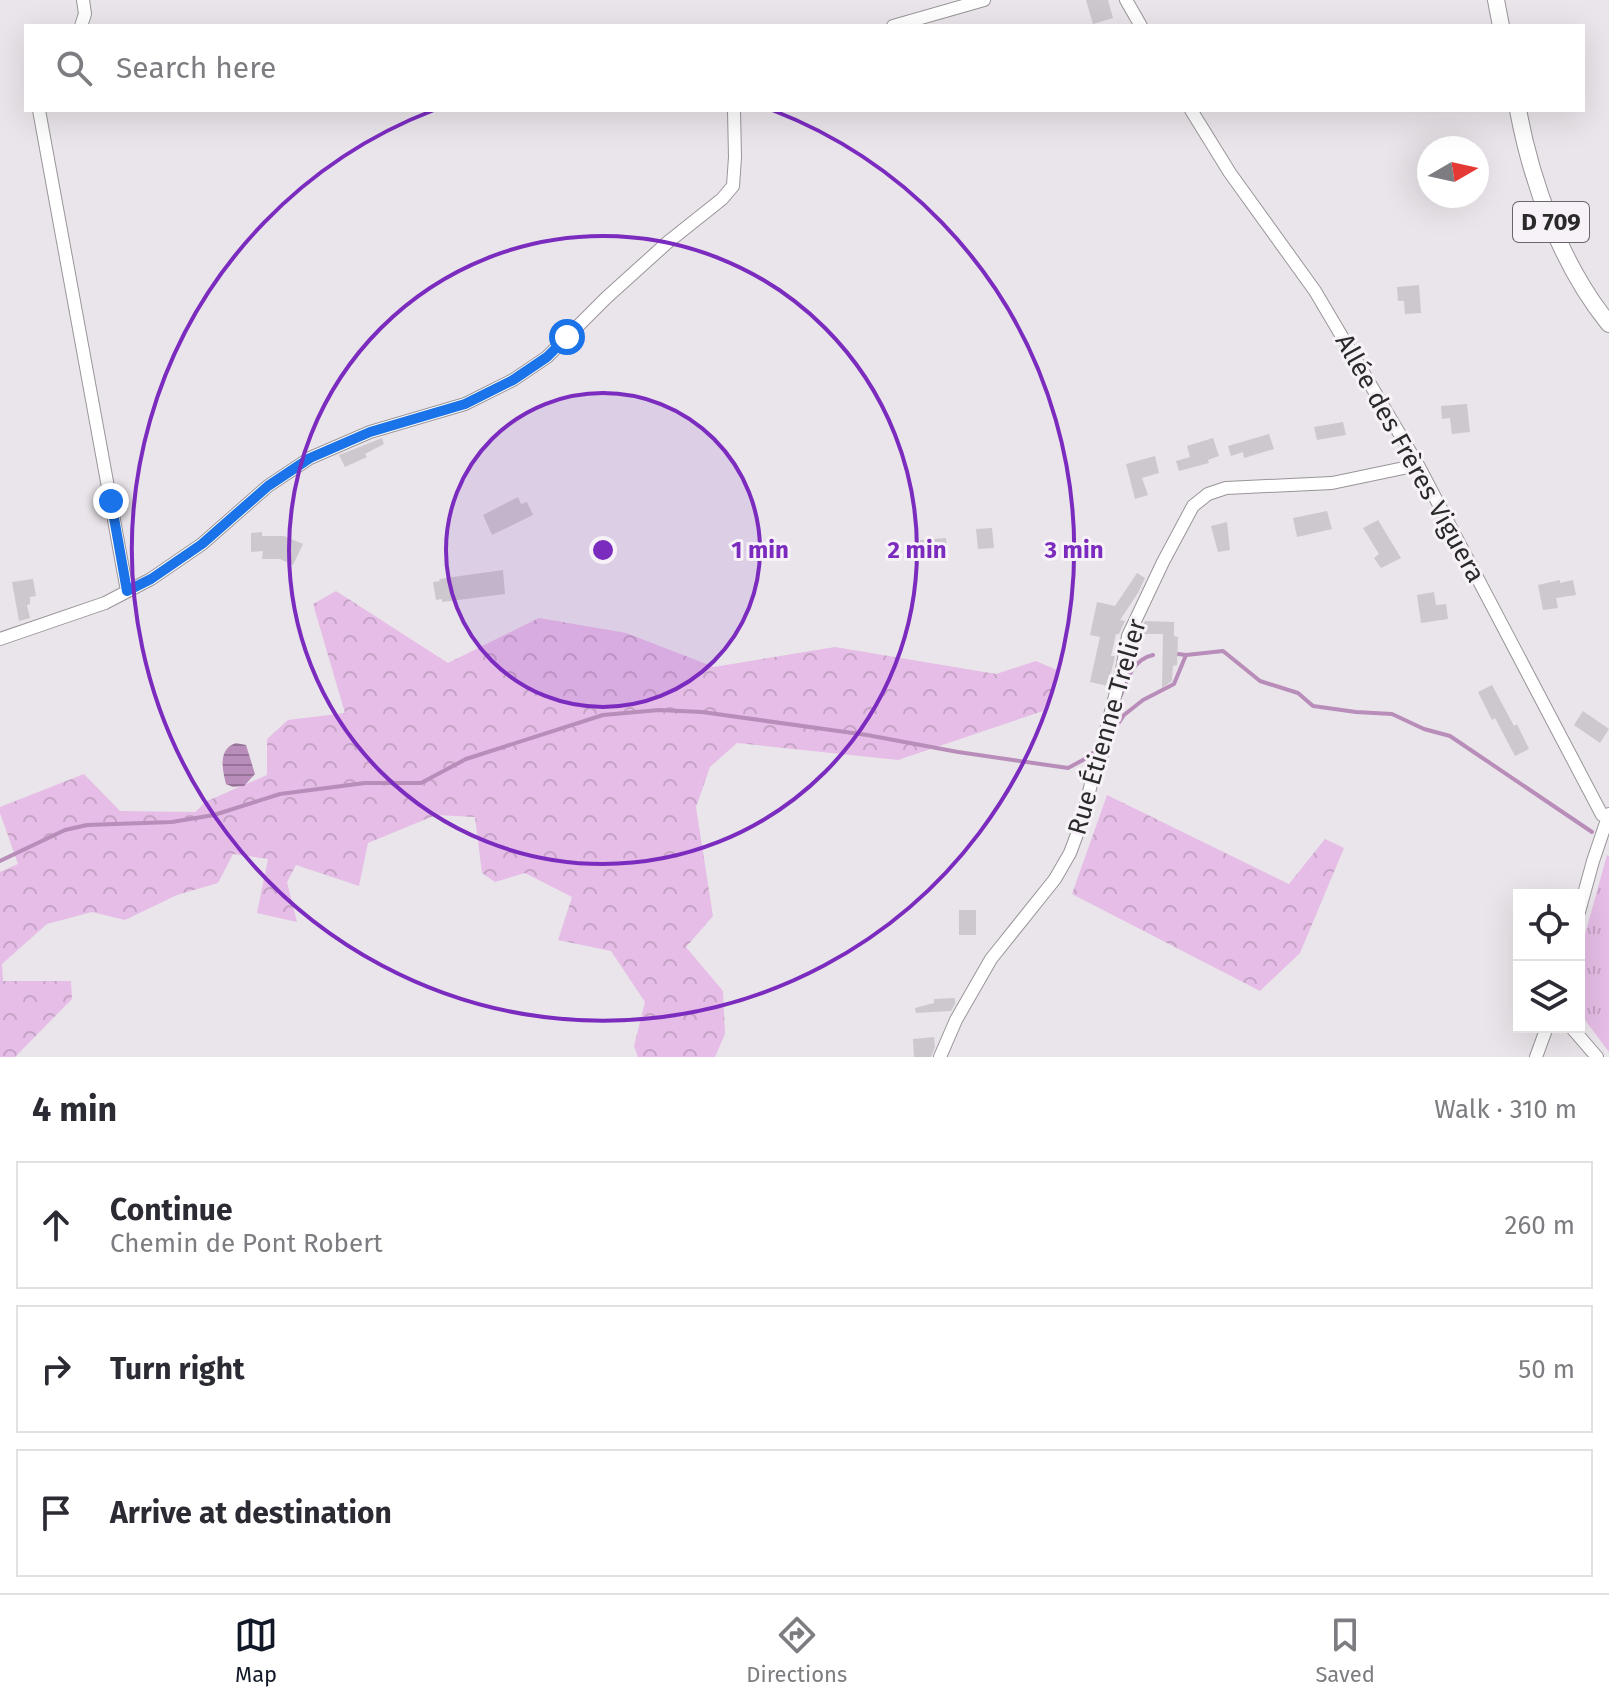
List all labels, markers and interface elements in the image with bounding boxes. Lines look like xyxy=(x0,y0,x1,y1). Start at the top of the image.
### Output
search box xyxy=(24,24,1585,112)
icon: search xyxy=(52,46,96,90)
text: Search here xyxy=(116,50,276,86)
north arrow xyxy=(1417,136,1489,208)
road number: D 709 xyxy=(1513,202,1589,242)
route start xyxy=(549,319,585,355)
street label: Allée des Frères Viguera xyxy=(1329,328,1491,588)
route end xyxy=(93,483,129,519)
centre of rings xyxy=(589,536,617,564)
text: 1 min xyxy=(731,536,789,564)
text: 2 min xyxy=(888,536,947,564)
text: 3 min xyxy=(1043,536,1104,564)
street label: Rue Étienne Trelier xyxy=(1061,615,1153,839)
map controls xyxy=(1513,889,1585,1033)
button: locate xyxy=(1513,889,1585,961)
button: layers xyxy=(1513,961,1585,1033)
text: 4 min xyxy=(32,1089,117,1130)
text: Walk · 310 m xyxy=(1434,1094,1577,1125)
text: Continue xyxy=(110,1192,233,1228)
icon: ahead xyxy=(34,1203,78,1247)
text: 260 m xyxy=(1505,1210,1575,1241)
text: Chemin de Pont Robert xyxy=(110,1228,383,1259)
icon: right xyxy=(34,1347,78,1391)
text: Turn right xyxy=(110,1351,245,1387)
text: 50 m xyxy=(1518,1354,1575,1385)
icon: arrive xyxy=(34,1491,78,1535)
text: Arrive at destination xyxy=(110,1495,392,1531)
tab: Map xyxy=(234,1613,278,1688)
tab: Directions xyxy=(746,1613,847,1688)
tab: Saved xyxy=(1315,1613,1375,1688)

